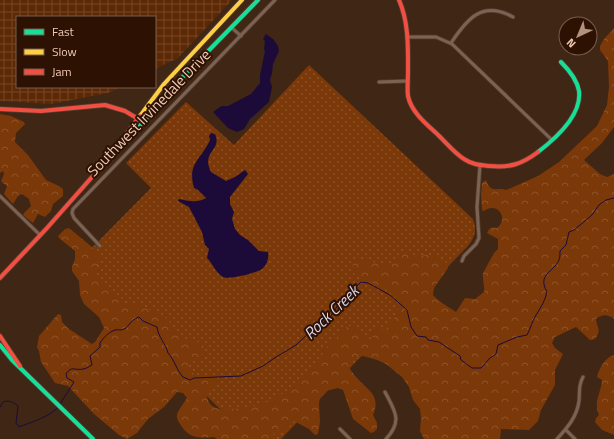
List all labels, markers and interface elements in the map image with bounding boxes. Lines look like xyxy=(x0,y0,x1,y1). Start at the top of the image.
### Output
legend xyxy=(16,16,156,88)
north arrow xyxy=(558,16,598,56)
text: Fast xyxy=(52,22,75,41)
text: N xyxy=(563,35,579,52)
text: Slow xyxy=(52,42,77,61)
street label: Southwest Irvinedale Drive xyxy=(82,44,216,182)
text: Jam xyxy=(52,62,72,81)
water label: Rock Creek xyxy=(298,278,365,345)

